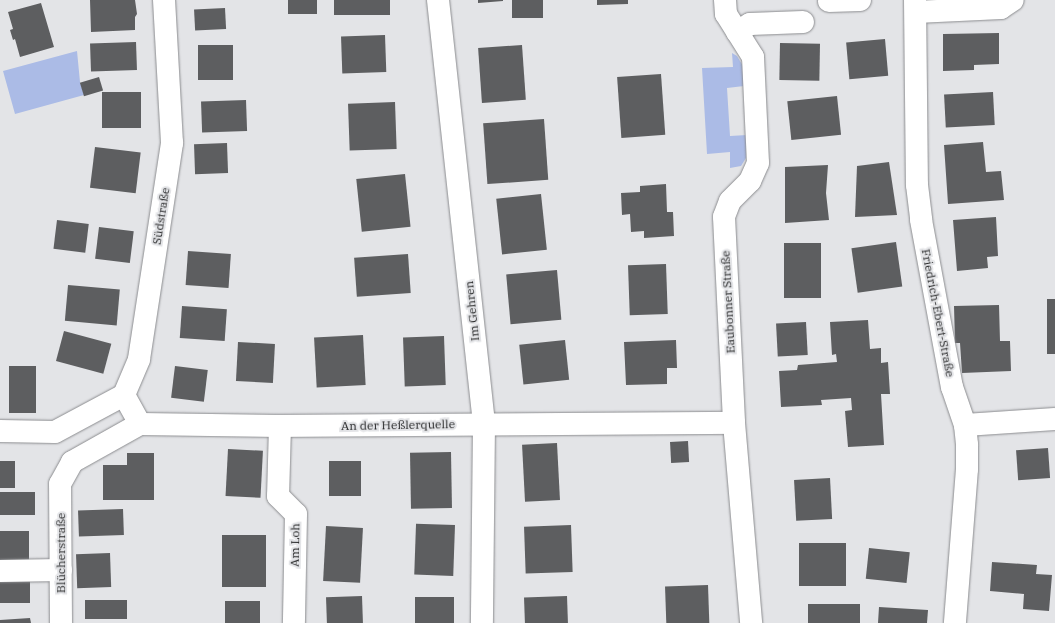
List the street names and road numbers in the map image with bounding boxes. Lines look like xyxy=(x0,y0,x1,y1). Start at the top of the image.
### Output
street label: Südstraße xyxy=(149,186,173,246)
street label: Friedrich-Ebert-Straße xyxy=(919,248,957,378)
street label: Eaubonner Straße xyxy=(718,250,738,354)
street label: Im Gehren xyxy=(462,280,482,342)
street label: An der Heßlerquelle xyxy=(341,417,455,433)
street label: Blücherstraße xyxy=(54,513,68,593)
street label: Am Loh xyxy=(287,523,303,567)

